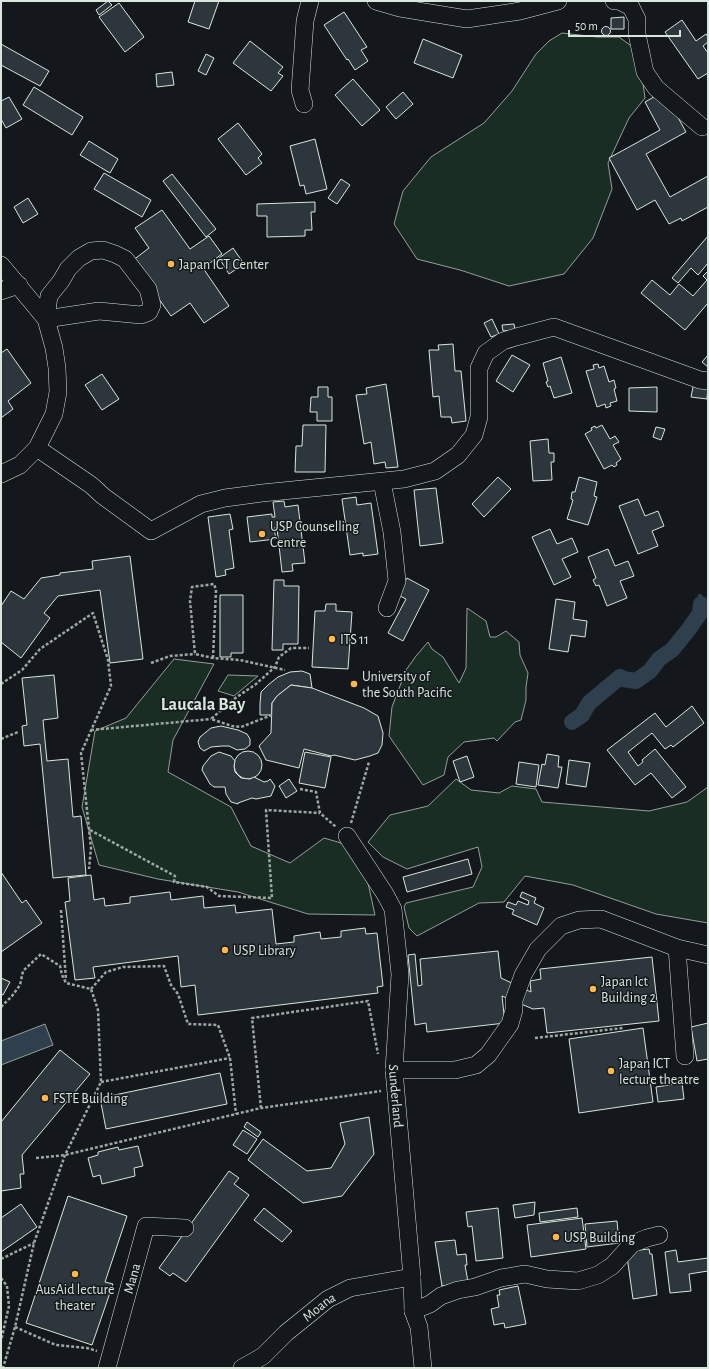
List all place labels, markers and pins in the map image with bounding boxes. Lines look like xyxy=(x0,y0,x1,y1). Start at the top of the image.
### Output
place label: Japan ICT Center xyxy=(179,258,269,272)
marker: Japan ICT Center xyxy=(166,259,176,269)
place label: USP Counselling Centre xyxy=(270,520,359,550)
marker: USP Counselling Centre xyxy=(257,529,267,539)
place label: ITS 11 xyxy=(340,633,369,647)
marker: ITS 11 xyxy=(327,634,337,644)
place label: University of the South Pacific xyxy=(362,670,453,700)
marker: University of the South Pacific xyxy=(349,679,359,689)
place label: USP Library xyxy=(233,944,296,958)
marker: USP Library xyxy=(220,945,230,955)
place label: Japan Ict Building 2 xyxy=(601,975,656,1005)
marker: Japan Ict Building 2 xyxy=(588,984,598,994)
place label: Japan ICT lecture theatre xyxy=(619,1057,699,1087)
marker: Japan ICT lecture theatre xyxy=(606,1066,616,1076)
place label: FSTE Building xyxy=(53,1092,128,1106)
marker: FSTE Building xyxy=(40,1093,50,1103)
place label: USP Building xyxy=(564,1231,635,1245)
marker: USP Building xyxy=(551,1232,561,1242)
marker: AusAid lecture theater xyxy=(70,1269,80,1279)
place label: AusAid lecture theater xyxy=(36,1283,114,1313)

